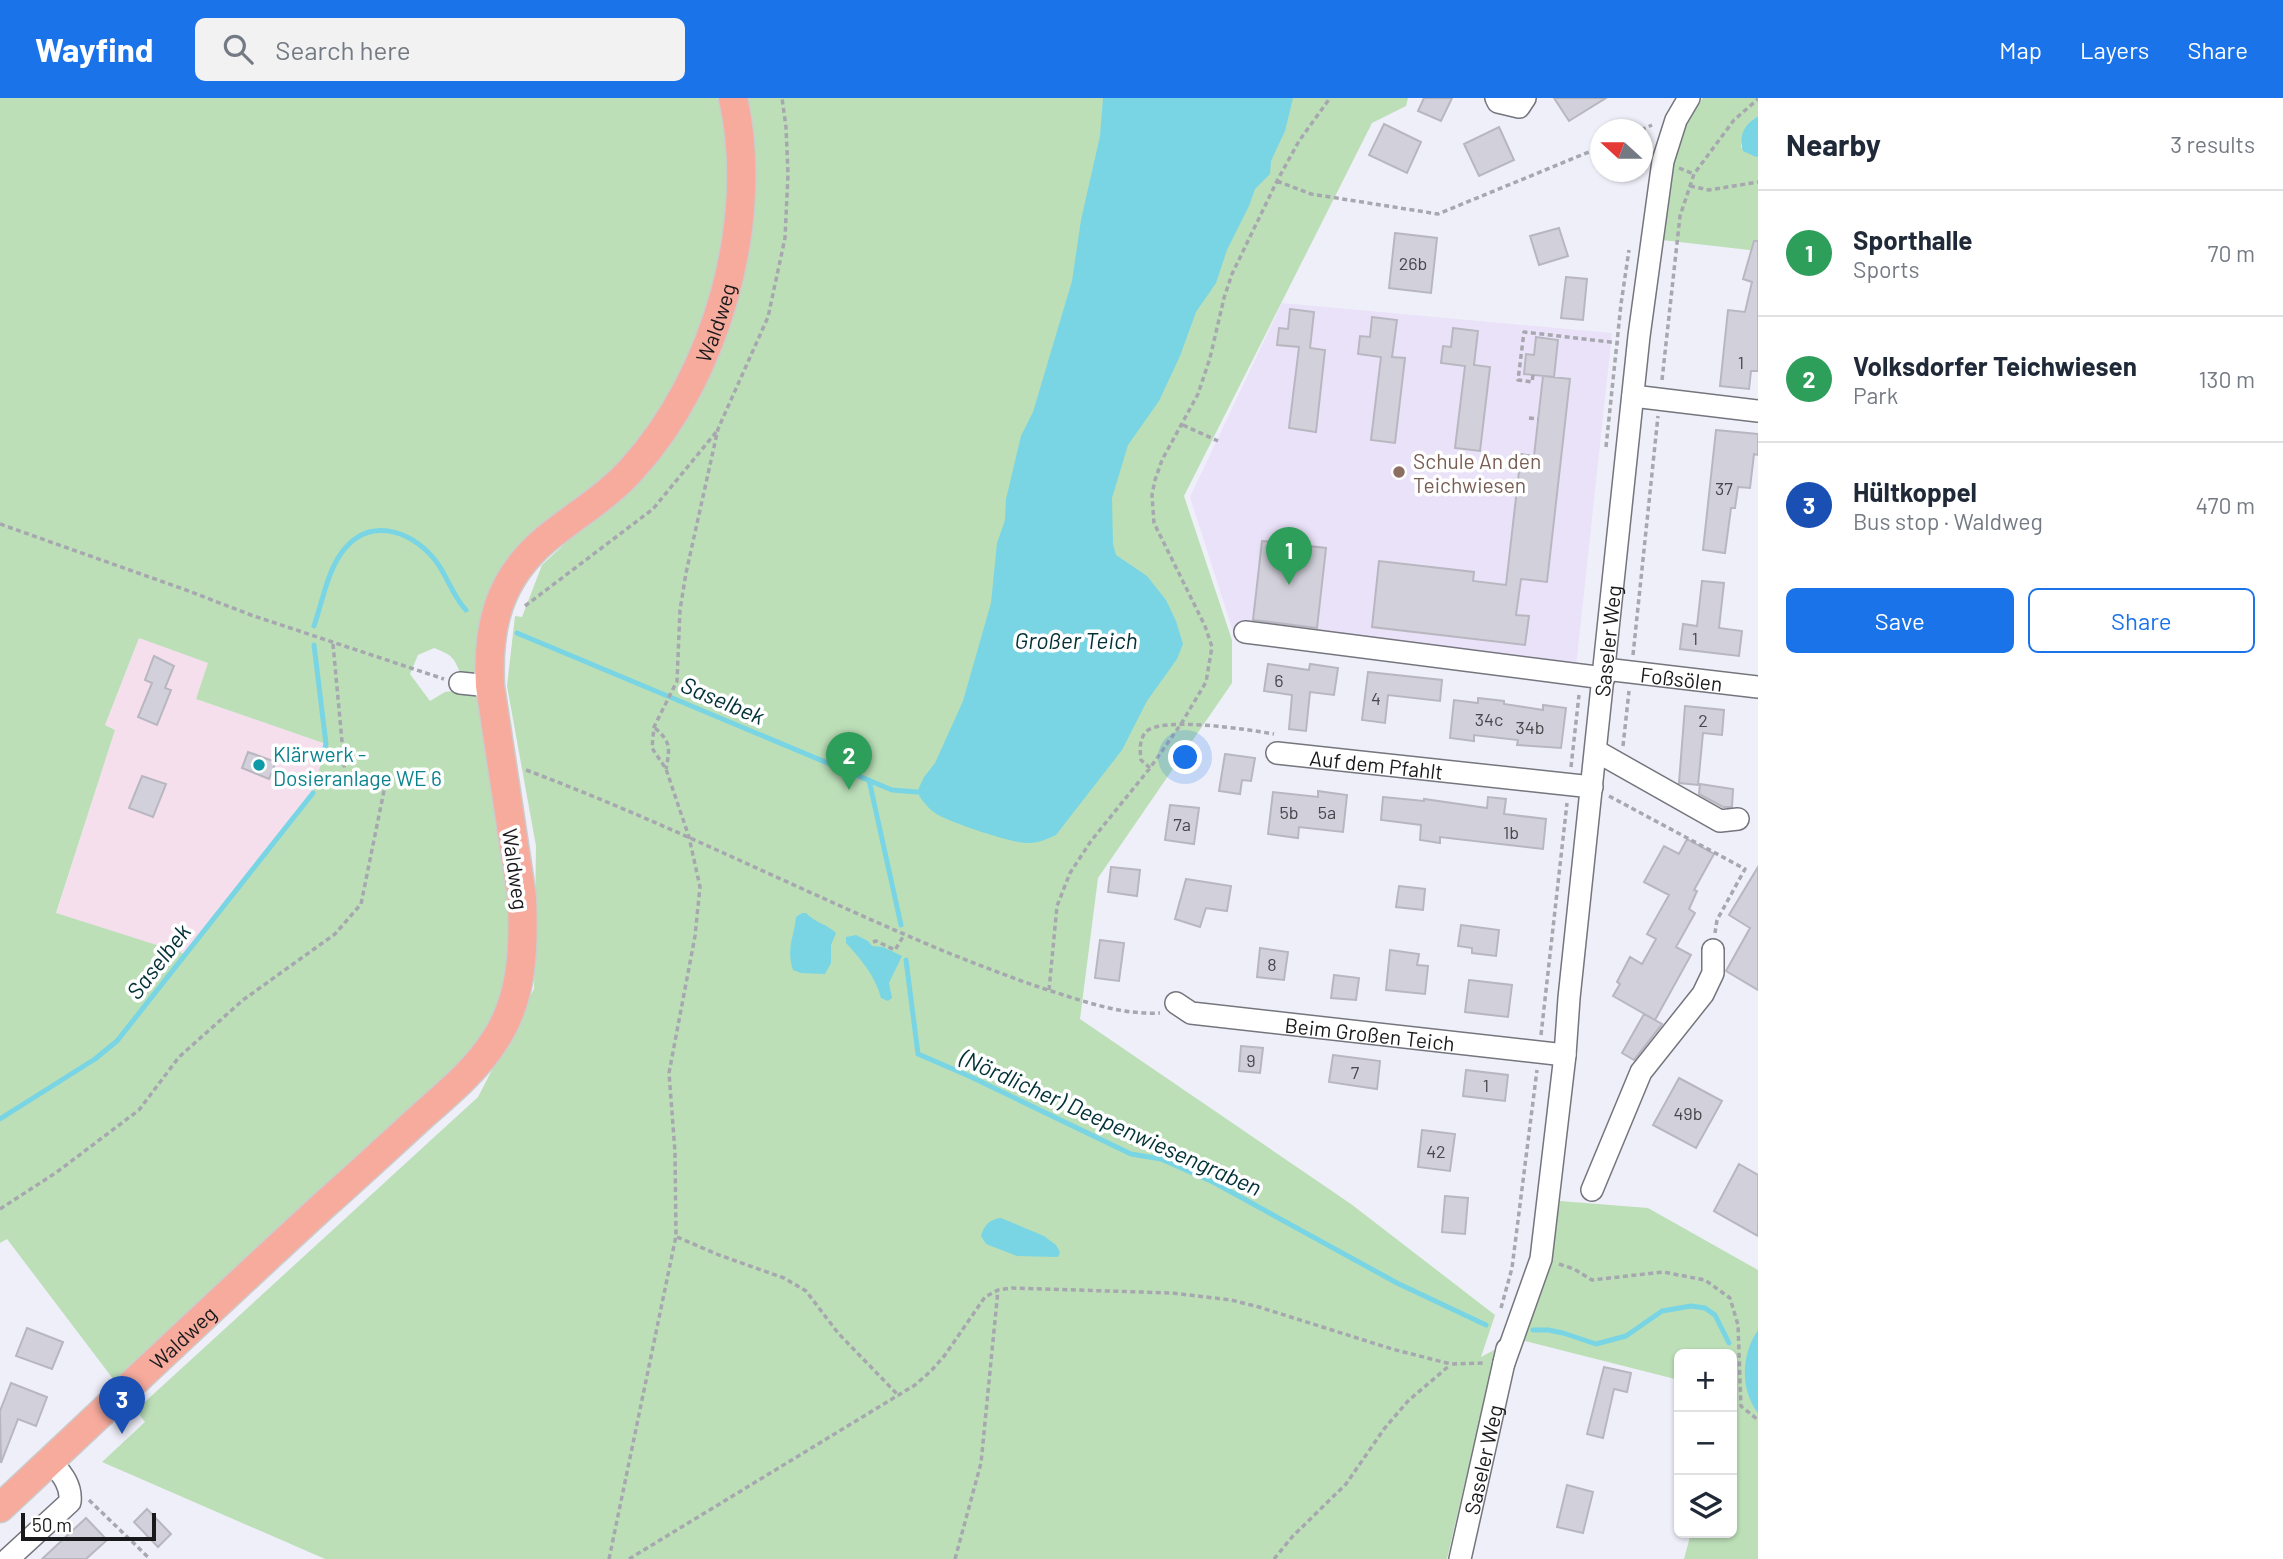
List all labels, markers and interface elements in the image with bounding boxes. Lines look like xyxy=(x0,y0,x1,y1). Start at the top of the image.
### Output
search box xyxy=(195,18,685,81)
text: Wayfind xyxy=(35,29,153,69)
icon: search xyxy=(219,30,257,68)
text: Search here xyxy=(275,34,411,65)
text: Map xyxy=(1999,35,2042,64)
text: Layers xyxy=(2080,35,2149,64)
text: Share xyxy=(2187,35,2248,64)
north arrow xyxy=(1590,119,1653,182)
text: Nearby xyxy=(1786,126,1881,162)
text: 3 results xyxy=(2170,130,2255,158)
text: Sporthalle xyxy=(1853,224,1972,255)
text: 1 xyxy=(1805,239,1813,267)
text: 70 m xyxy=(2208,239,2255,267)
house number: 26b xyxy=(1399,252,1427,274)
text: Sports xyxy=(1853,255,1920,283)
street label: Waldweg xyxy=(690,280,740,366)
text: Volksdorfer Teichwiesen xyxy=(1853,350,2137,381)
house number: 1 xyxy=(1738,351,1744,373)
text: 2 xyxy=(1803,365,1815,393)
text: 130 m xyxy=(2198,365,2255,393)
text: Park xyxy=(1853,381,1898,409)
place label: Schule An den Teichwiesen xyxy=(1413,448,1541,497)
marker: Schule An den Teichwiesen xyxy=(1391,464,1407,480)
text: Hültkoppel xyxy=(1853,476,1977,507)
house number: 37 xyxy=(1715,477,1733,499)
text: 3 xyxy=(1803,491,1815,519)
text: 470 m xyxy=(2196,491,2255,519)
text: Bus stop · Waldweg xyxy=(1853,507,2043,535)
pin: 1 xyxy=(1266,527,1312,585)
street label: Saseler Weg xyxy=(1588,584,1625,698)
button: Save xyxy=(1786,588,2014,653)
button: Share xyxy=(2028,588,2255,653)
water label: Großer Teich xyxy=(1014,626,1138,654)
house number: 1 xyxy=(1692,627,1698,649)
street label: Foßsölen xyxy=(1639,661,1724,695)
house number: 6 xyxy=(1274,669,1284,691)
water label: Saselbek xyxy=(677,670,769,730)
house number: 4 xyxy=(1371,687,1381,709)
house number: 34c xyxy=(1475,708,1503,730)
house number: 2 xyxy=(1698,709,1708,731)
house number: 34b xyxy=(1515,716,1545,738)
pin: 2 xyxy=(826,732,872,790)
your location xyxy=(1168,740,1202,774)
place label: Klärwerk - Dosieranlage WE 6 xyxy=(273,741,442,790)
street label: Auf dem Pfahlt xyxy=(1308,744,1444,783)
marker: Klärwerk - Dosieranlage WE 6 xyxy=(251,757,267,773)
house number: 5b xyxy=(1279,801,1299,823)
house number: 5a xyxy=(1318,801,1336,823)
house number: 7a xyxy=(1173,813,1191,835)
house number: 1b xyxy=(1503,821,1519,843)
street label: Waldweg xyxy=(498,827,534,911)
water label: Saselbek xyxy=(120,918,196,1004)
house number: 8 xyxy=(1267,953,1277,975)
street label: Beim Großen Teich xyxy=(1284,1011,1456,1055)
water label: (Nördlicher) Deepenwiesengraben xyxy=(956,1043,1266,1201)
house number: 9 xyxy=(1246,1049,1256,1071)
house number: 7 xyxy=(1351,1061,1360,1083)
house number: 1 xyxy=(1483,1074,1489,1096)
house number: 49b xyxy=(1673,1102,1703,1124)
house number: 42 xyxy=(1426,1140,1446,1162)
street label: Waldweg xyxy=(144,1300,221,1374)
map controls xyxy=(1674,1349,1737,1538)
button: + xyxy=(1674,1349,1737,1412)
pin: 3 xyxy=(99,1376,145,1434)
street label: Saseler Weg xyxy=(1458,1402,1507,1517)
button: − xyxy=(1674,1412,1737,1475)
button: layers xyxy=(1674,1475,1737,1538)
scale bar xyxy=(21,1510,156,1542)
text: 50 m xyxy=(32,1513,72,1536)

